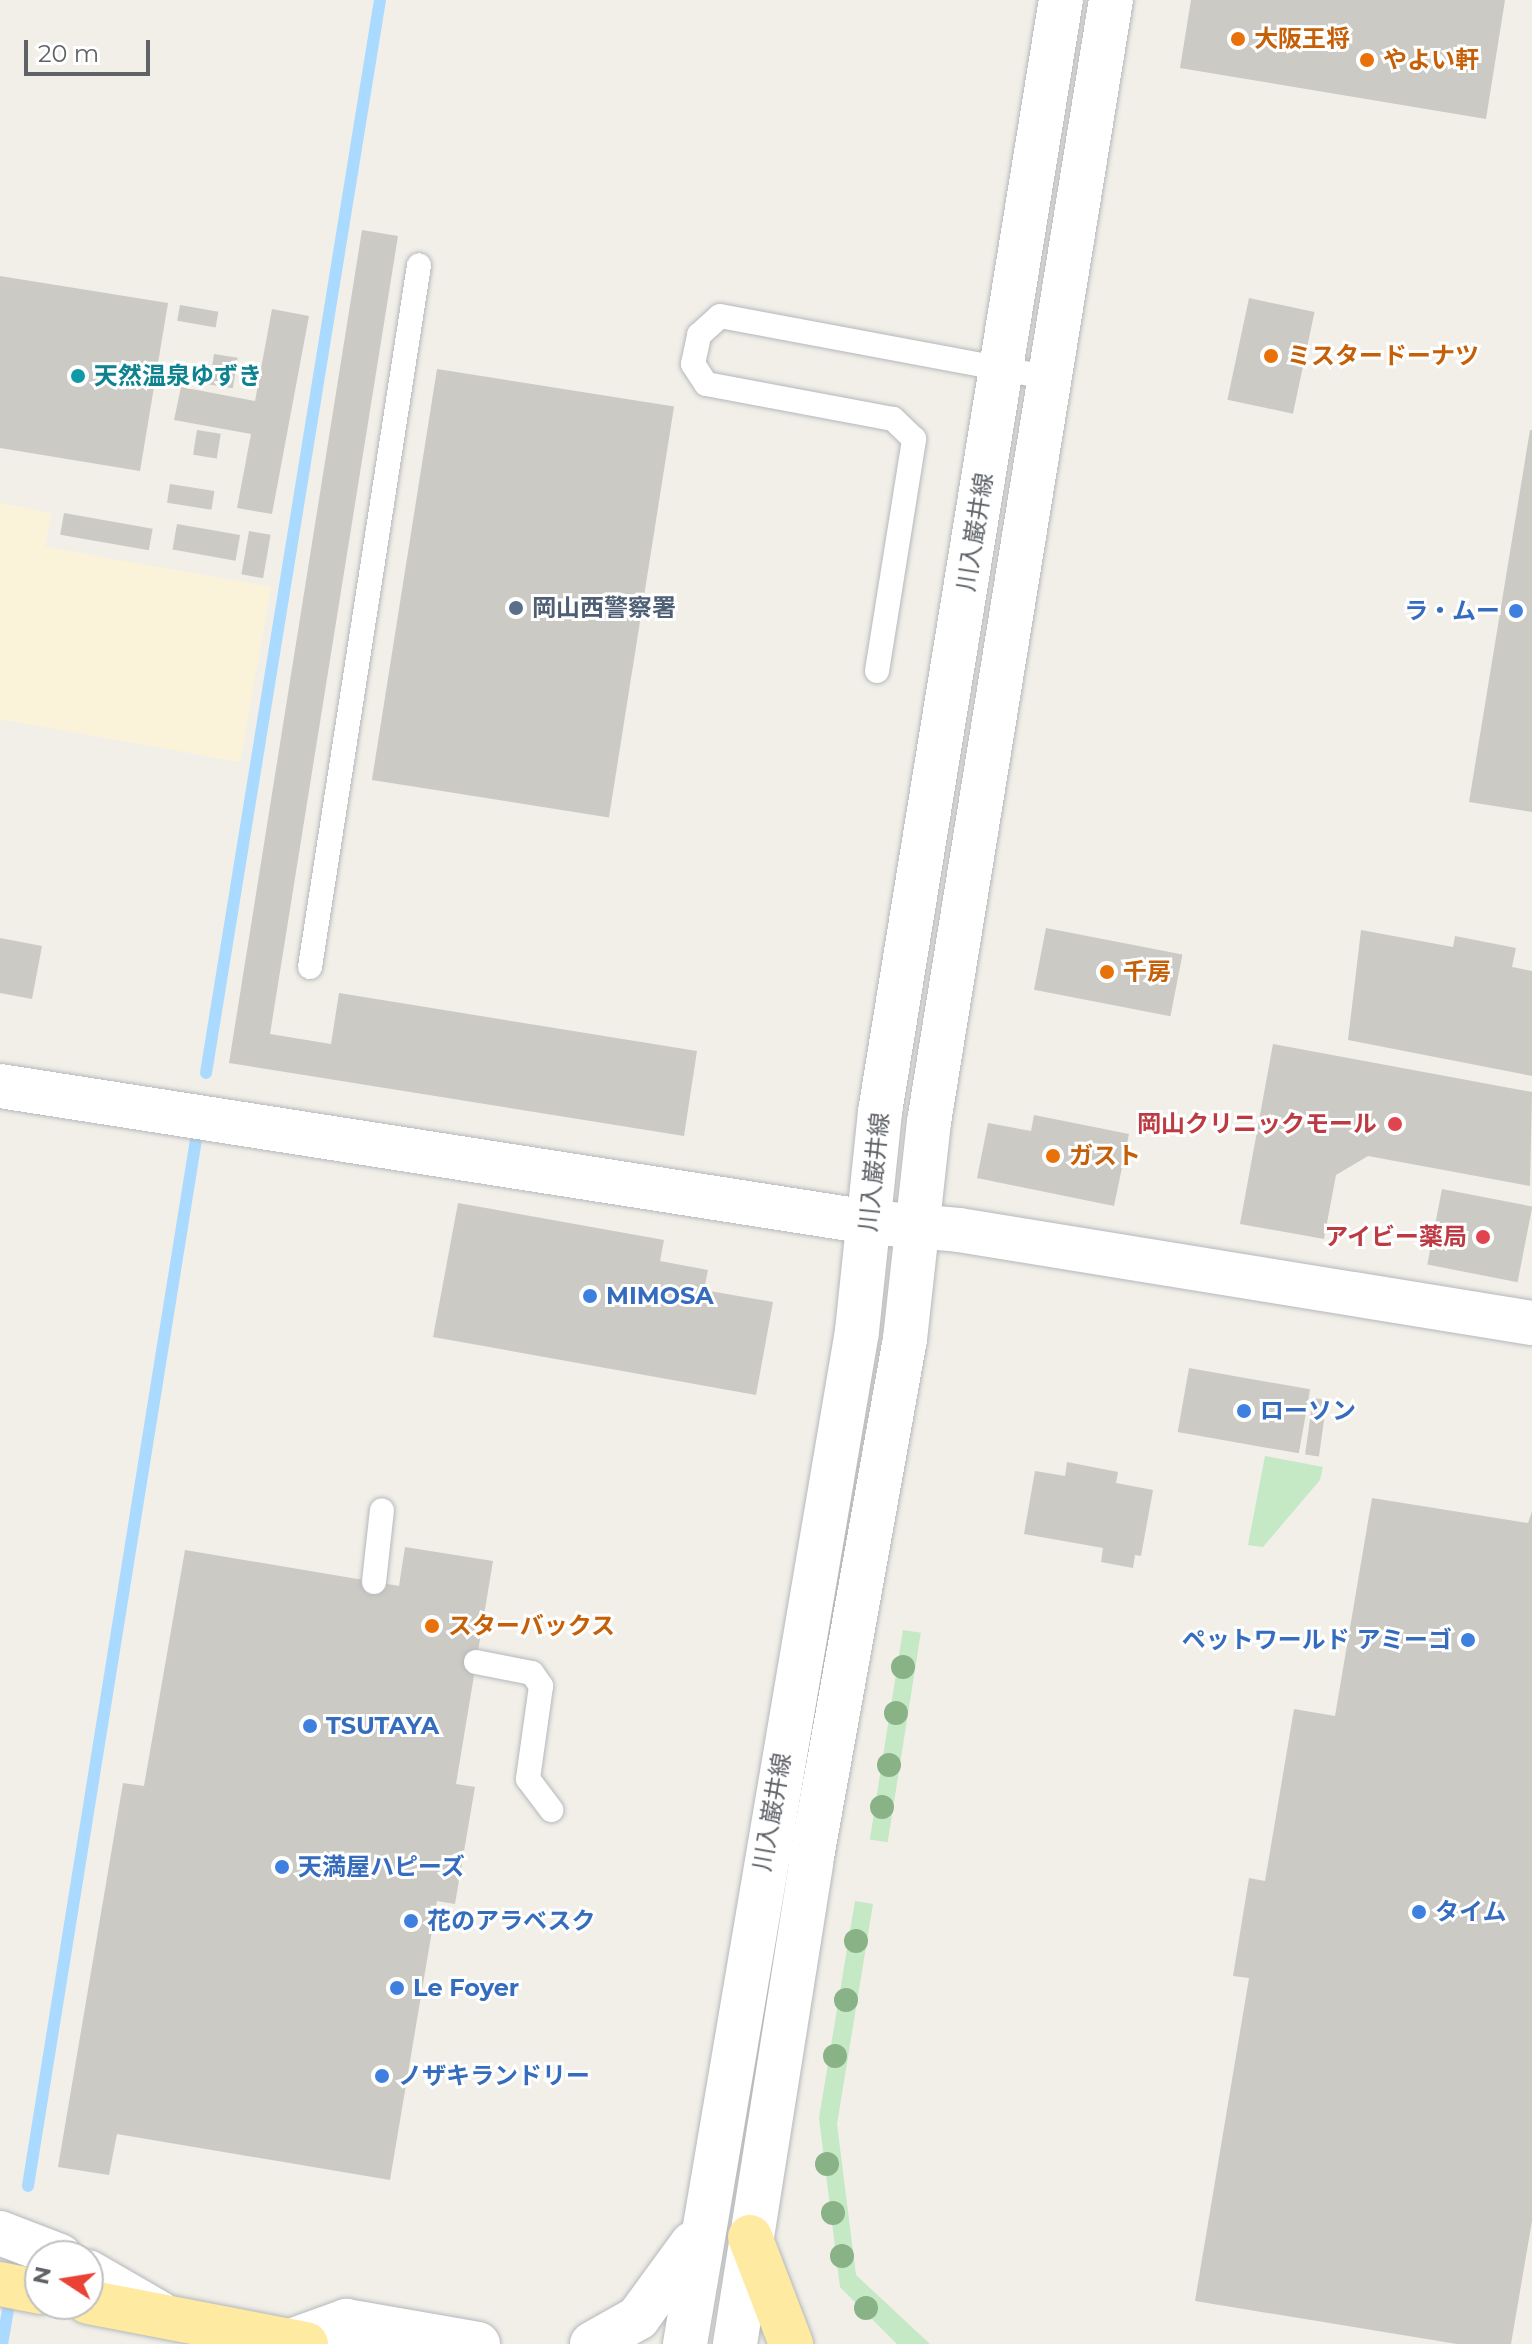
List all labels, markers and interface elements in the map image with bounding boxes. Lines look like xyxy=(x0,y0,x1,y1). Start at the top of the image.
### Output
scale bar xyxy=(28,24,154,74)
place label: 大阪王将 xyxy=(1254,25,1350,53)
marker: 大阪王将 xyxy=(1229,30,1247,48)
text: 20 m xyxy=(38,39,99,68)
place label: やよい軒 xyxy=(1383,46,1479,74)
marker: やよい軒 xyxy=(1358,51,1376,69)
place label: ミスタードーナツ xyxy=(1287,342,1479,370)
marker: ミスタードーナツ xyxy=(1262,347,1280,365)
place label: 天然温泉ゆずき xyxy=(94,362,262,390)
marker: 天然温泉ゆずき xyxy=(69,367,87,385)
street label: 川入巌井線 xyxy=(951,470,999,594)
place label: 岡山西警察署 xyxy=(532,594,676,622)
place label: ラ・ムー xyxy=(1404,597,1500,625)
marker: 岡山西警察署 xyxy=(507,599,525,617)
marker: ラ・ムー xyxy=(1507,602,1525,620)
place label: 千房 xyxy=(1123,958,1171,986)
marker: 千房 xyxy=(1098,963,1116,981)
place label: 岡山クリニックモール xyxy=(1137,1110,1377,1138)
street label: 川入巌井線 xyxy=(853,1111,895,1233)
marker: 岡山クリニックモール xyxy=(1384,1113,1406,1135)
place label: ガスト xyxy=(1069,1142,1141,1170)
marker: ガスト xyxy=(1044,1147,1062,1165)
place label: アイビー薬局 xyxy=(1323,1223,1467,1251)
marker: アイビー薬局 xyxy=(1474,1228,1492,1246)
place label: MIMOSA xyxy=(606,1282,714,1310)
marker: MIMOSA xyxy=(581,1287,599,1305)
place label: ローソン xyxy=(1260,1397,1356,1425)
marker: ローソン xyxy=(1235,1402,1253,1420)
place label: スターバックス xyxy=(448,1612,616,1640)
marker: スターバックス xyxy=(423,1617,441,1635)
place label: ペットワールド アミーゴ xyxy=(1181,1626,1452,1654)
marker: ペットワールド アミーゴ xyxy=(1459,1631,1477,1649)
place label: TSUTAYA xyxy=(326,1712,439,1740)
marker: TSUTAYA xyxy=(301,1717,319,1735)
street label: 川入巌井線 xyxy=(747,1750,797,1874)
place label: 天満屋ハピーズ xyxy=(298,1853,466,1881)
marker: 天満屋ハピーズ xyxy=(273,1858,291,1876)
place label: タイム xyxy=(1435,1898,1507,1926)
marker: タイム xyxy=(1410,1903,1428,1921)
place label: 花のアラベスク xyxy=(427,1907,595,1935)
marker: 花のアラベスク xyxy=(402,1912,420,1930)
place label: Le Foyer xyxy=(413,1974,519,2002)
marker: Le Foyer xyxy=(388,1979,406,1997)
place label: ノザキランドリー xyxy=(398,2062,590,2090)
marker: ノザキランドリー xyxy=(373,2067,391,2085)
north arrow xyxy=(24,2240,104,2320)
text: N xyxy=(27,2264,57,2287)

